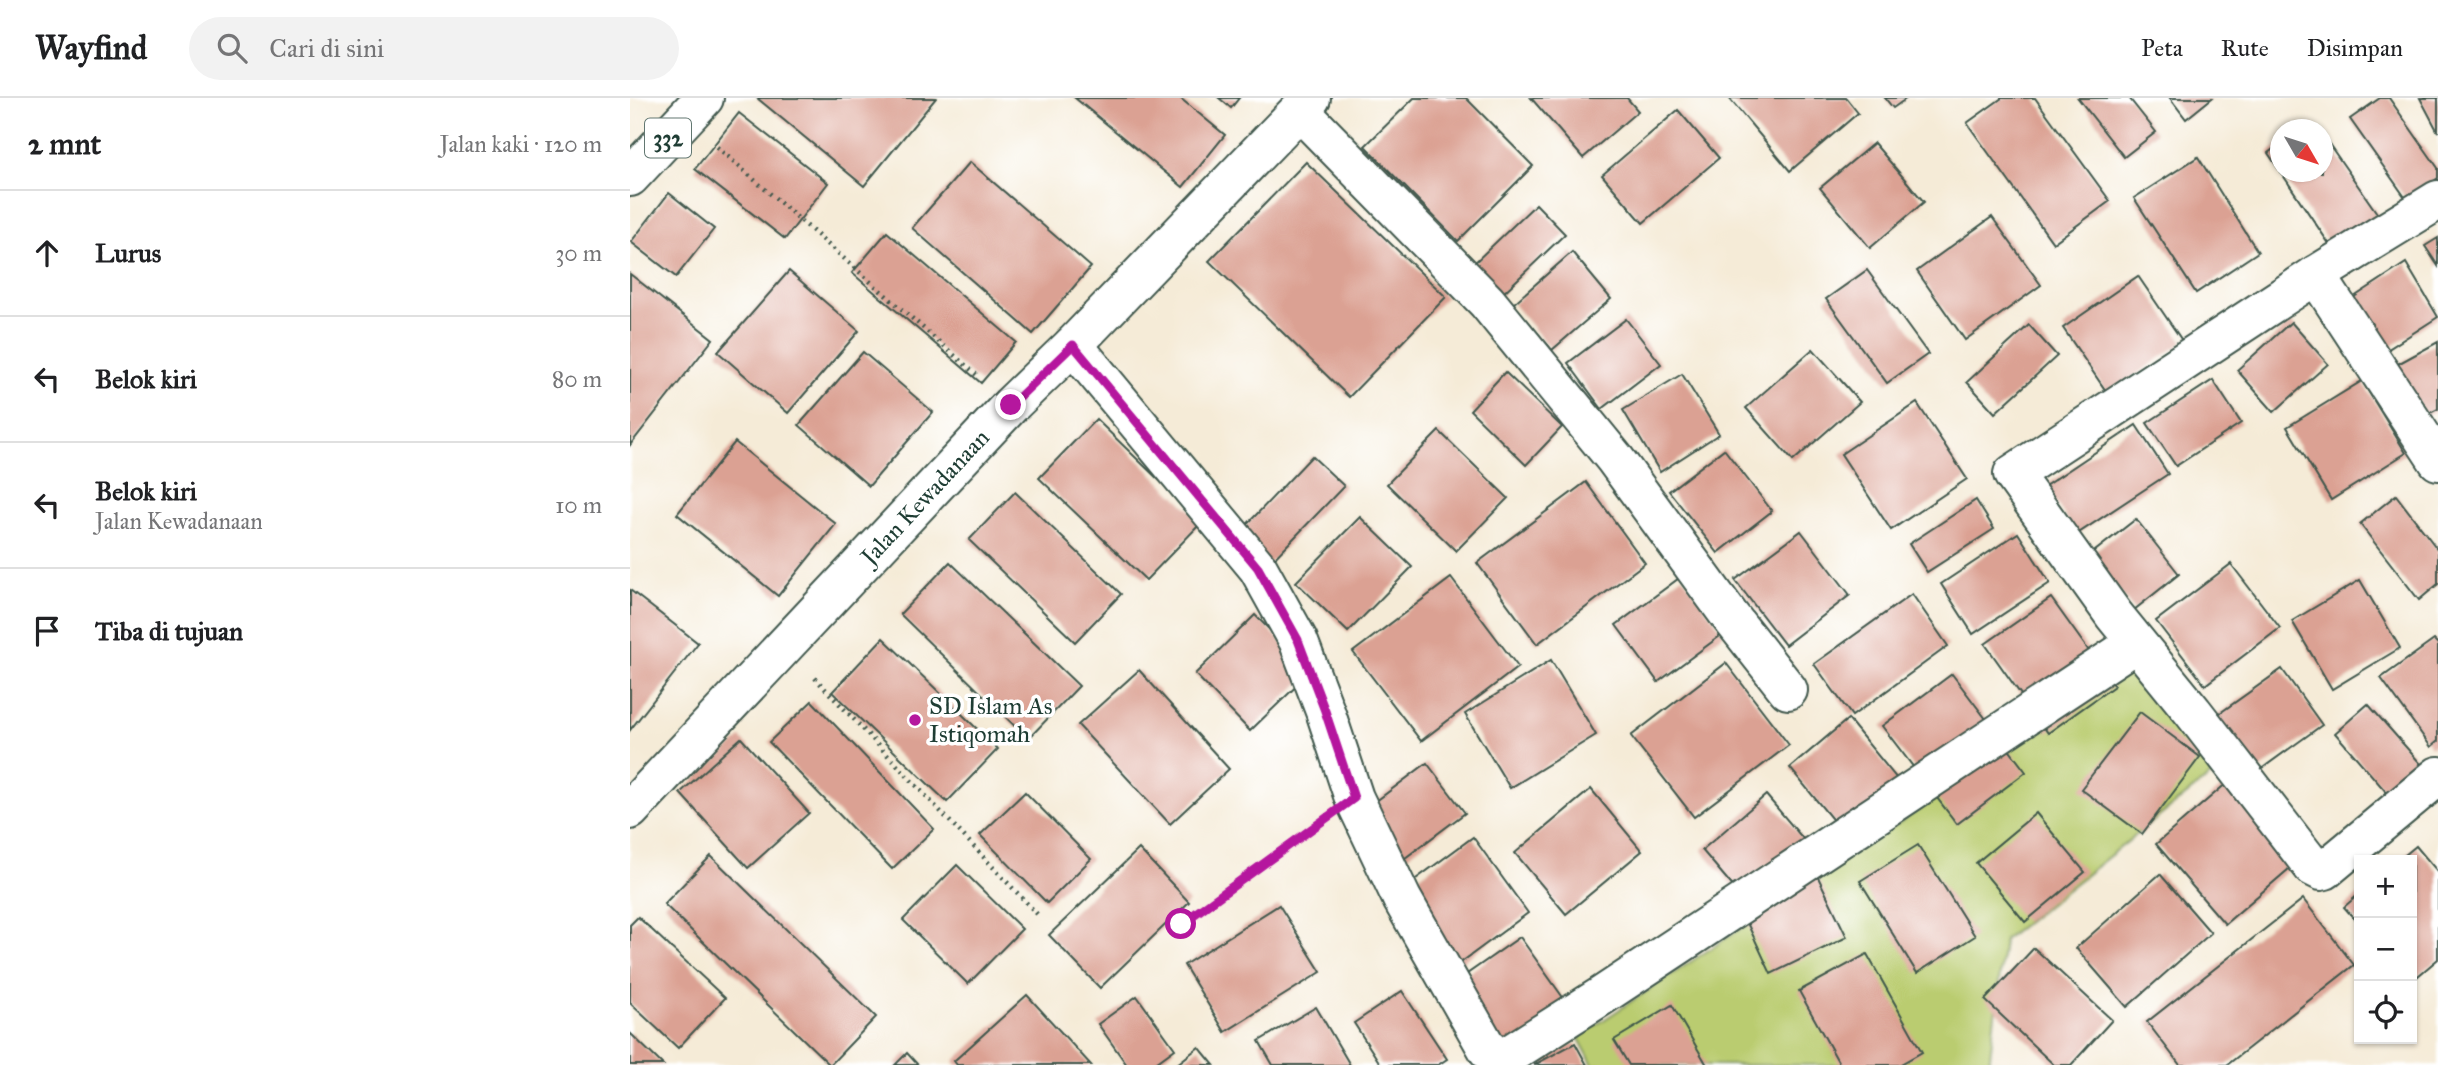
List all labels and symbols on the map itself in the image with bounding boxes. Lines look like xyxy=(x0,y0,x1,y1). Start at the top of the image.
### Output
road number: 332 xyxy=(645,118,691,158)
north arrow xyxy=(2270,119,2333,182)
route end xyxy=(995,389,1026,420)
street label: Jalan Kewadanaan xyxy=(852,423,996,573)
place label: SD Islam As Istiqomah xyxy=(929,691,1053,749)
marker: SD Islam As Istiqomah xyxy=(907,712,923,728)
route start xyxy=(1165,908,1196,939)

